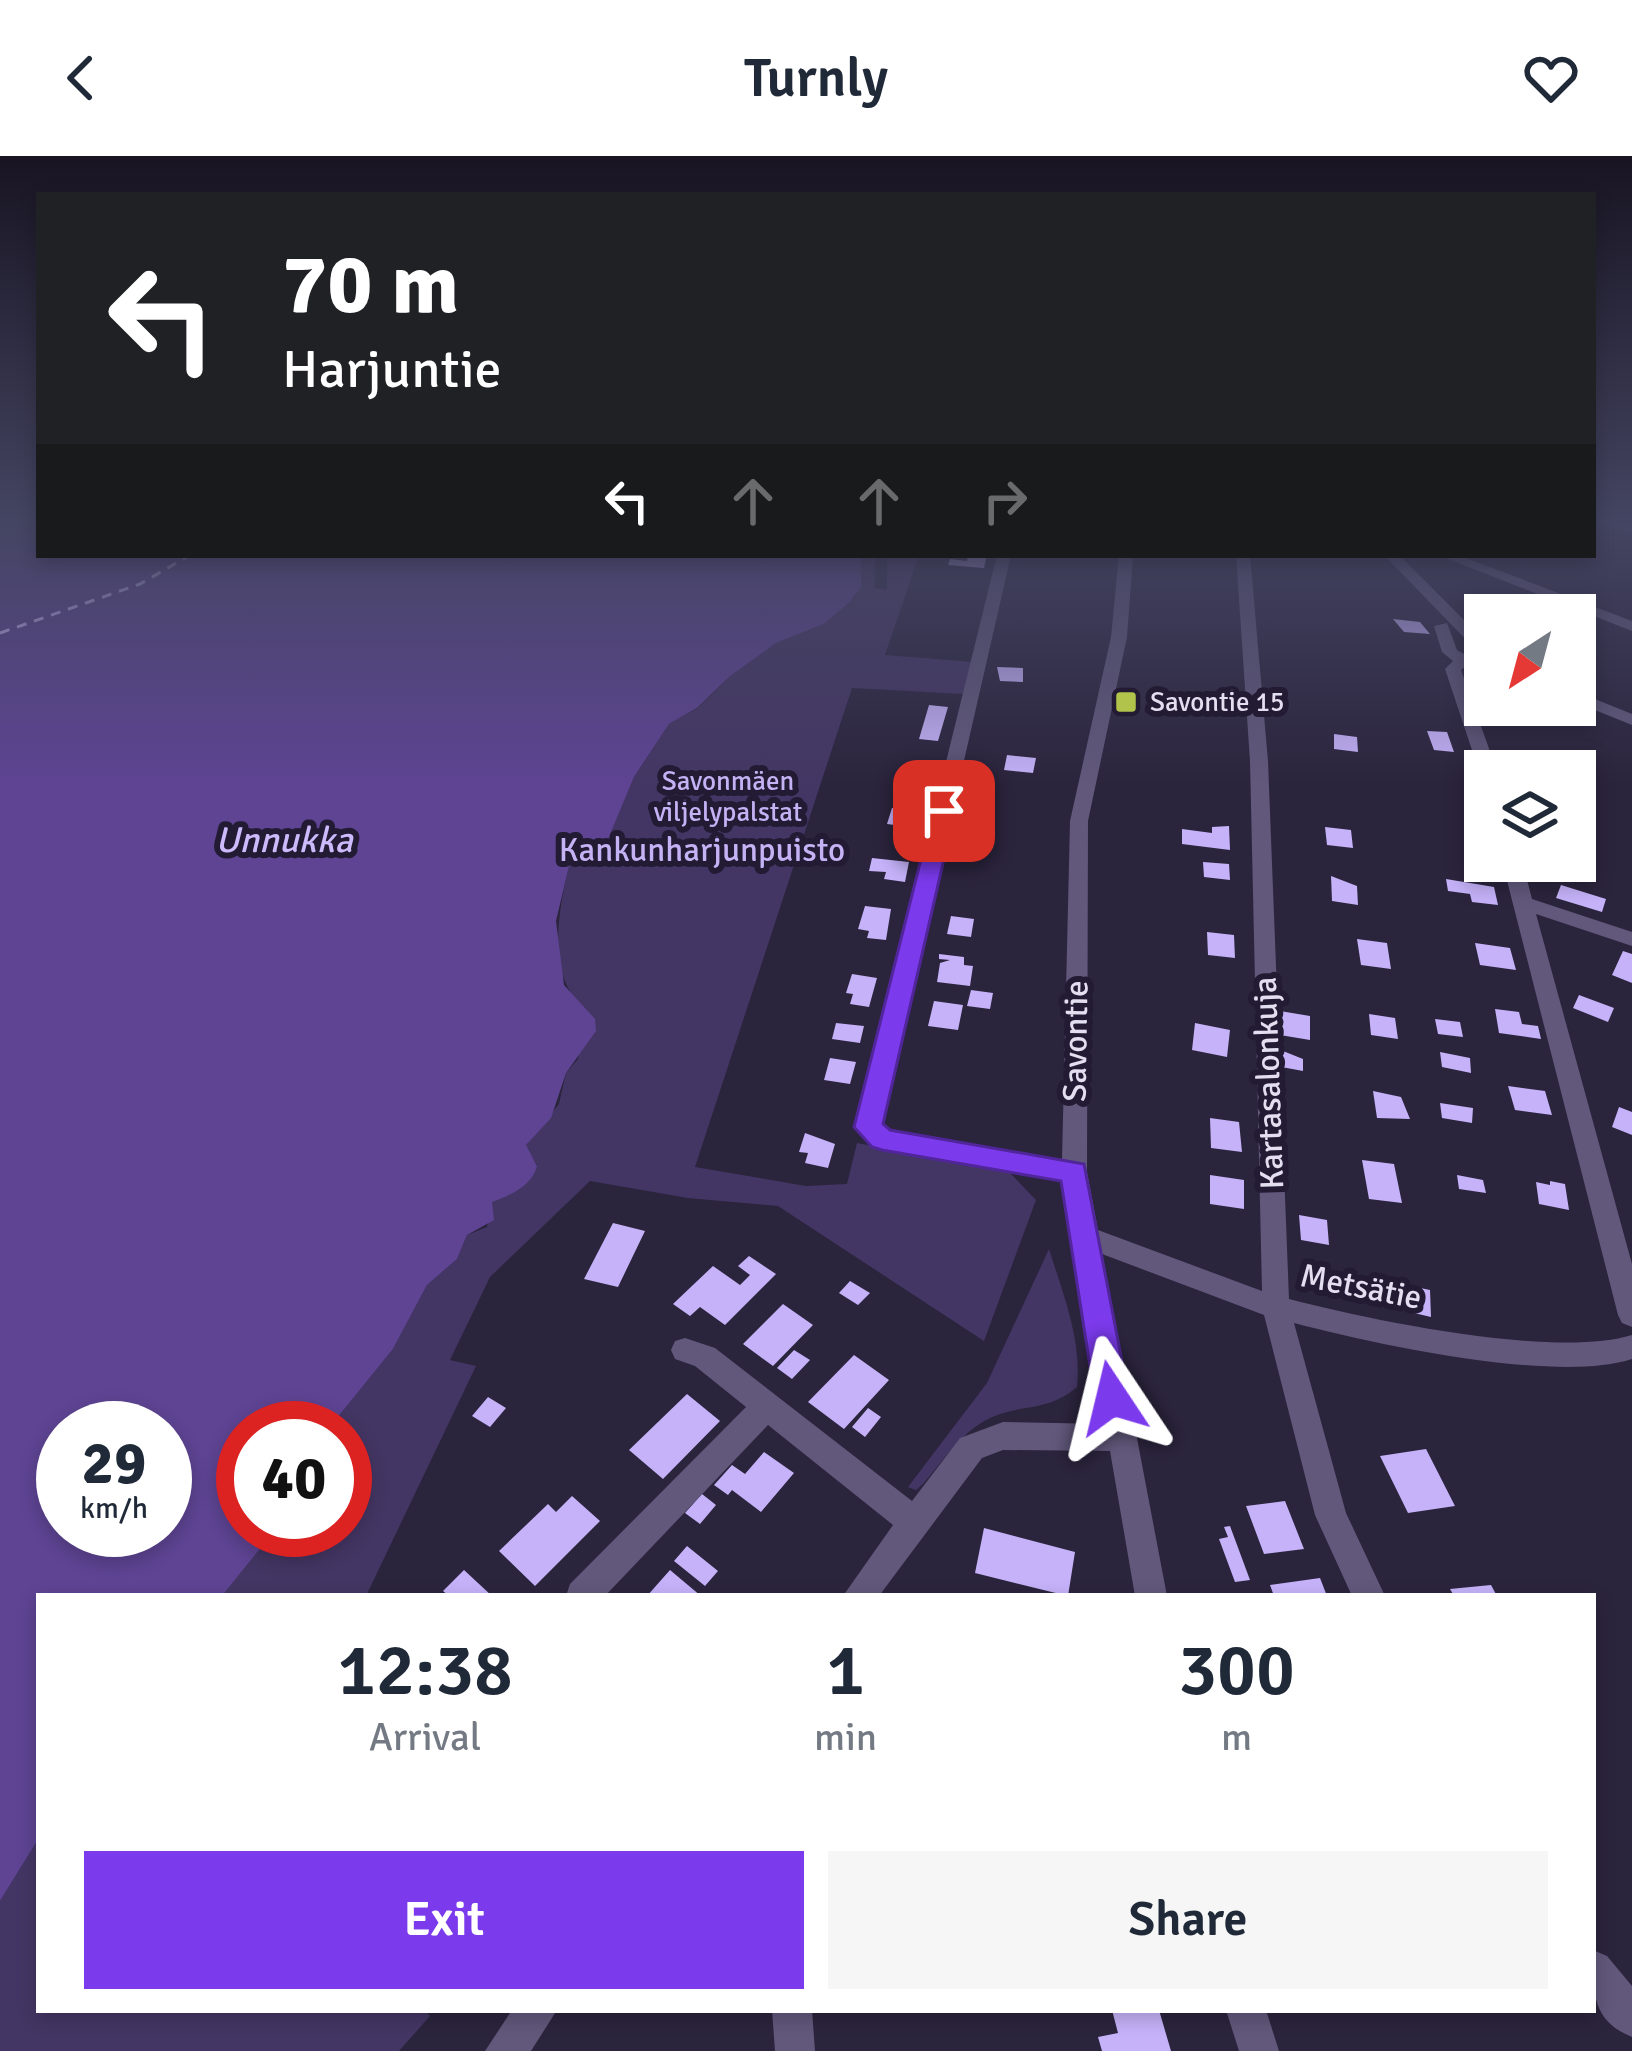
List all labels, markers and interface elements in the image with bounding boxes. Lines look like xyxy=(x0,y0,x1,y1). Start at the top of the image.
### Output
icon: back xyxy=(48,45,114,111)
text: Turnly xyxy=(744,45,888,112)
icon: heart xyxy=(1518,45,1584,111)
text: 70 m xyxy=(282,233,459,337)
icon: left xyxy=(84,240,240,396)
text: Harjuntie xyxy=(282,336,502,403)
icon: left xyxy=(594,468,660,534)
icon: ahead xyxy=(720,468,786,534)
icon: ahead xyxy=(846,468,912,534)
icon: right xyxy=(972,468,1038,534)
north arrow xyxy=(1464,594,1596,726)
map controls xyxy=(1464,594,1596,882)
place label: Savontie 15 xyxy=(1150,686,1285,719)
marker: Savontie 15 xyxy=(1113,689,1139,715)
button: layers xyxy=(1464,750,1596,882)
pin xyxy=(893,760,995,862)
park label: Savonmäen viljelypalstat xyxy=(654,765,802,829)
icon: arrive xyxy=(911,778,977,844)
water label: Unnukka xyxy=(215,818,354,863)
park label: Kankunharjunpuisto xyxy=(559,830,845,871)
street label: Kartasalonkuja xyxy=(1245,976,1293,1190)
street label: Savontie xyxy=(1054,980,1098,1102)
street label: Metsätie xyxy=(1297,1255,1425,1319)
position arrow xyxy=(1049,1335,1175,1461)
speed limit sign: 40 xyxy=(216,1401,372,1557)
text: 29 xyxy=(82,1427,146,1501)
text: km/h xyxy=(80,1490,148,1527)
text: 12:38 xyxy=(337,1626,513,1715)
text: 1 xyxy=(826,1626,865,1715)
text: 300 xyxy=(1178,1626,1295,1715)
text: Arrival xyxy=(369,1713,481,1761)
text: min xyxy=(814,1713,877,1761)
text: m xyxy=(1221,1713,1252,1761)
button: Exit xyxy=(84,1851,804,1989)
button: Share xyxy=(828,1851,1548,1989)

